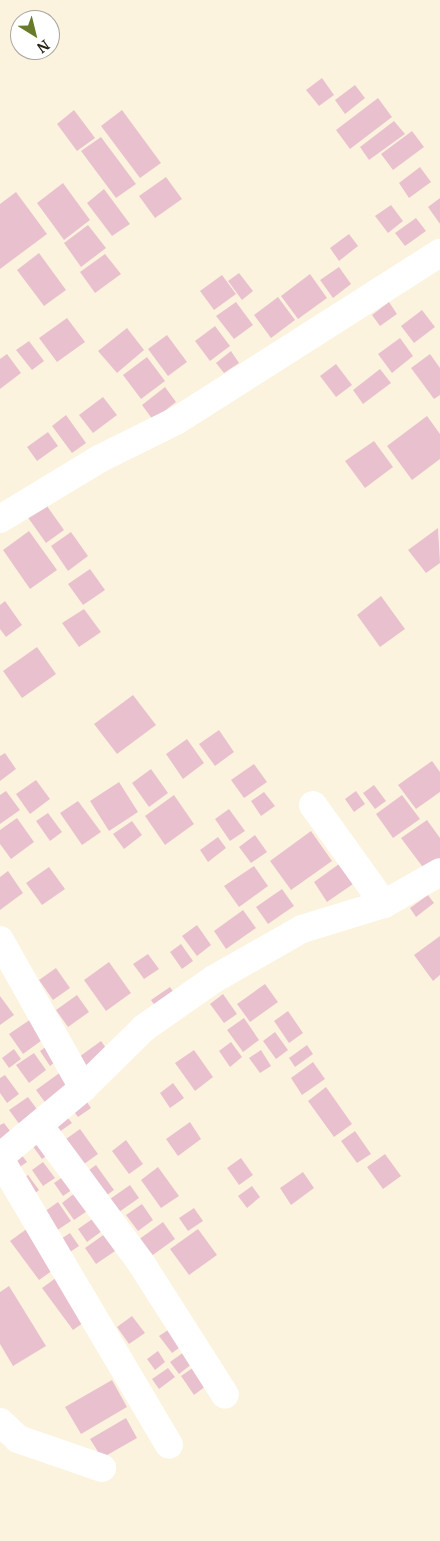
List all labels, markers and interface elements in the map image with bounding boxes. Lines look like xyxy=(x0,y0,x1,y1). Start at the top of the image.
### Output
north arrow xyxy=(10,10,60,60)
text: N xyxy=(33,36,53,57)

